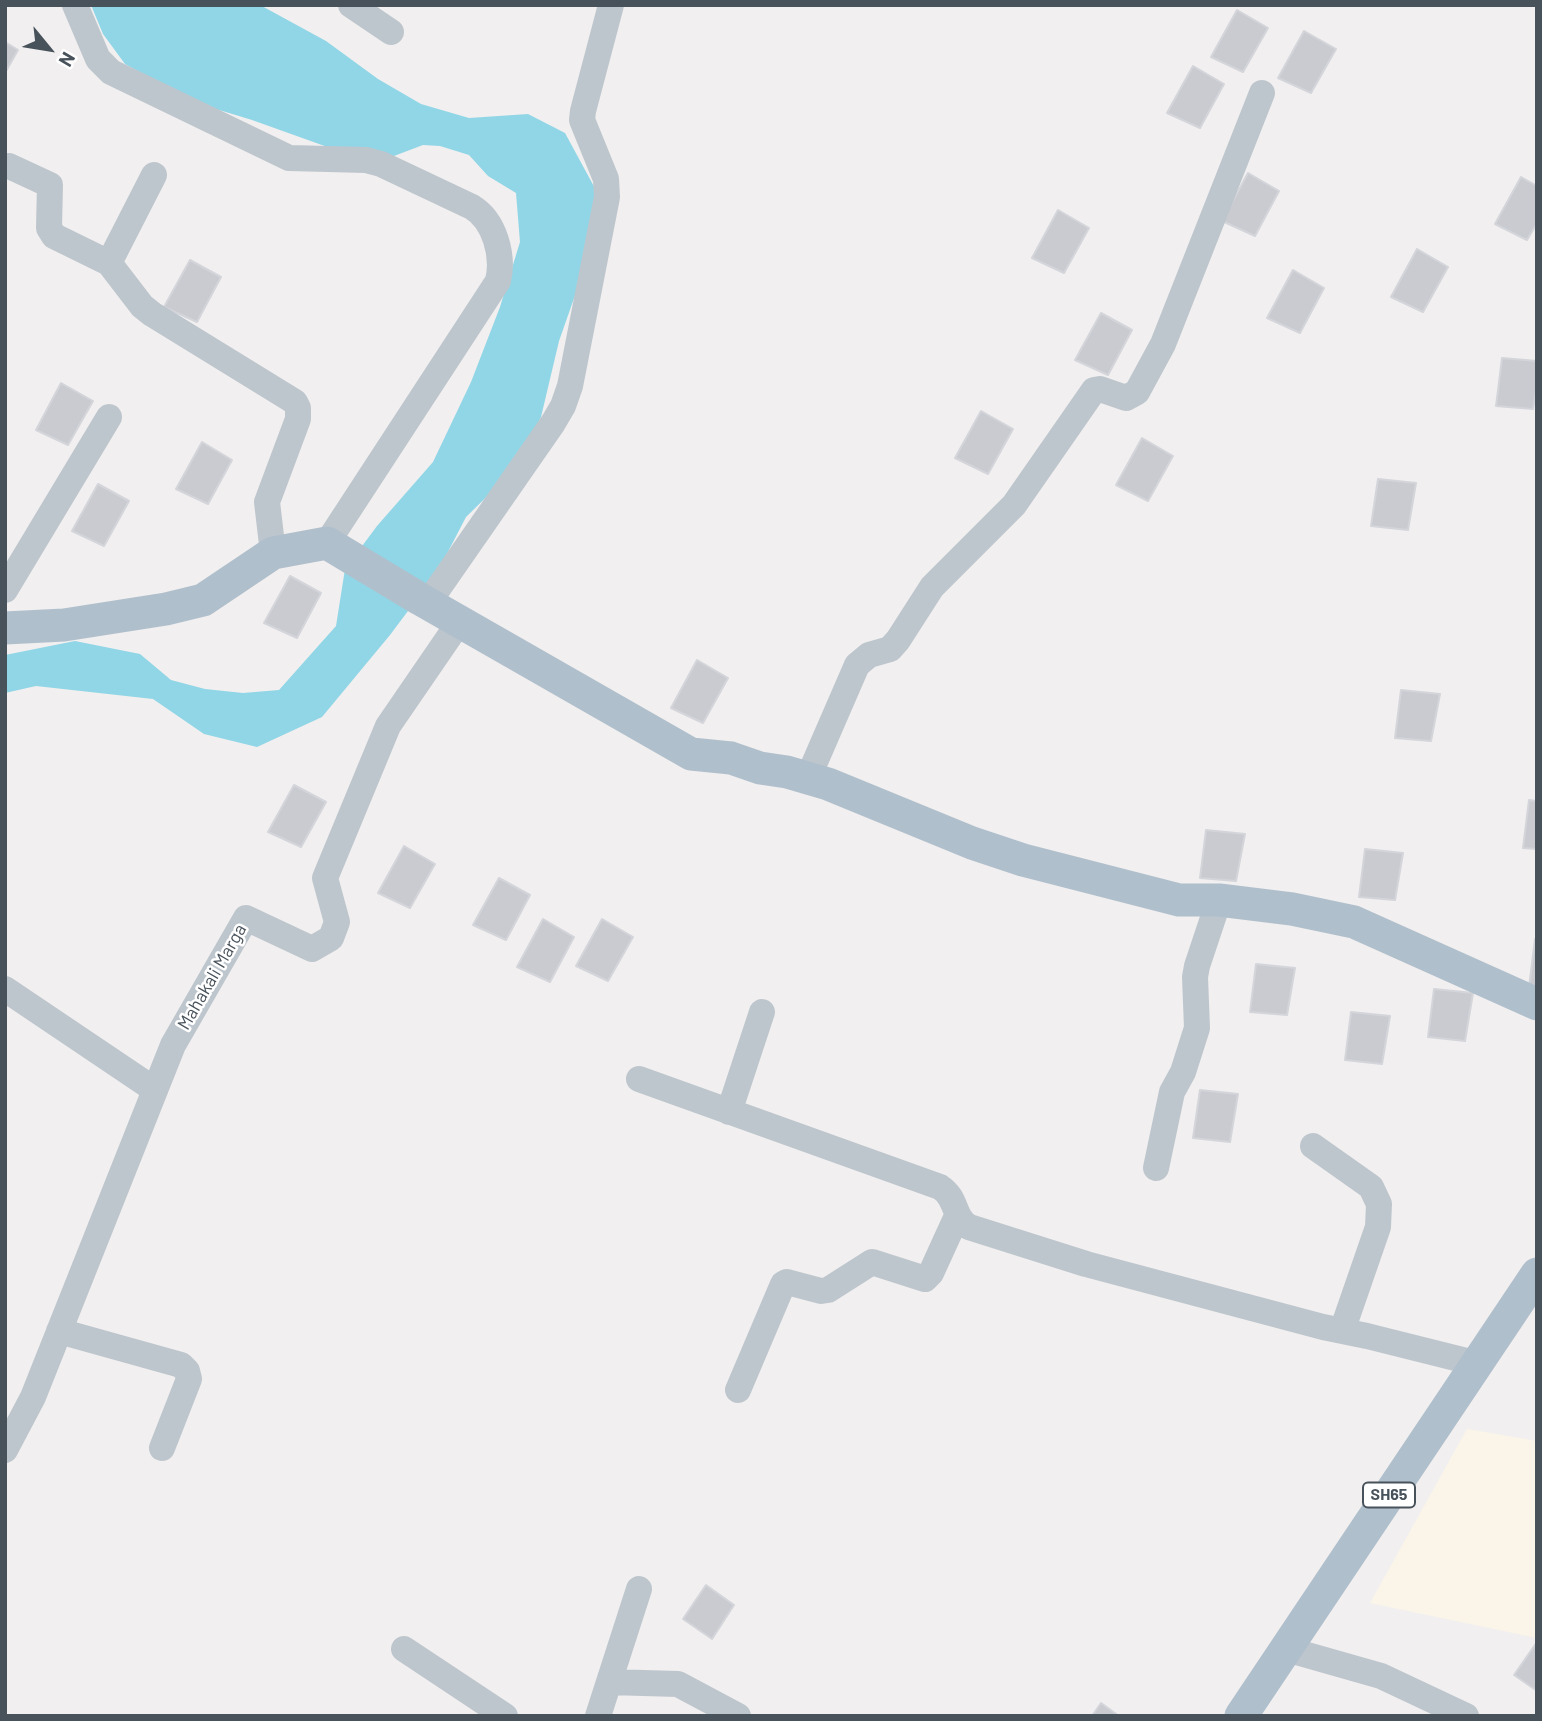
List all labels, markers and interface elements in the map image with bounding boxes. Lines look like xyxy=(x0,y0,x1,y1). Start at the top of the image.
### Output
north arrow xyxy=(14,14,84,84)
text: N xyxy=(55,49,81,71)
street label: Mahakali Marga xyxy=(173,920,251,1034)
road number: SH65 xyxy=(1363,1483,1415,1508)

